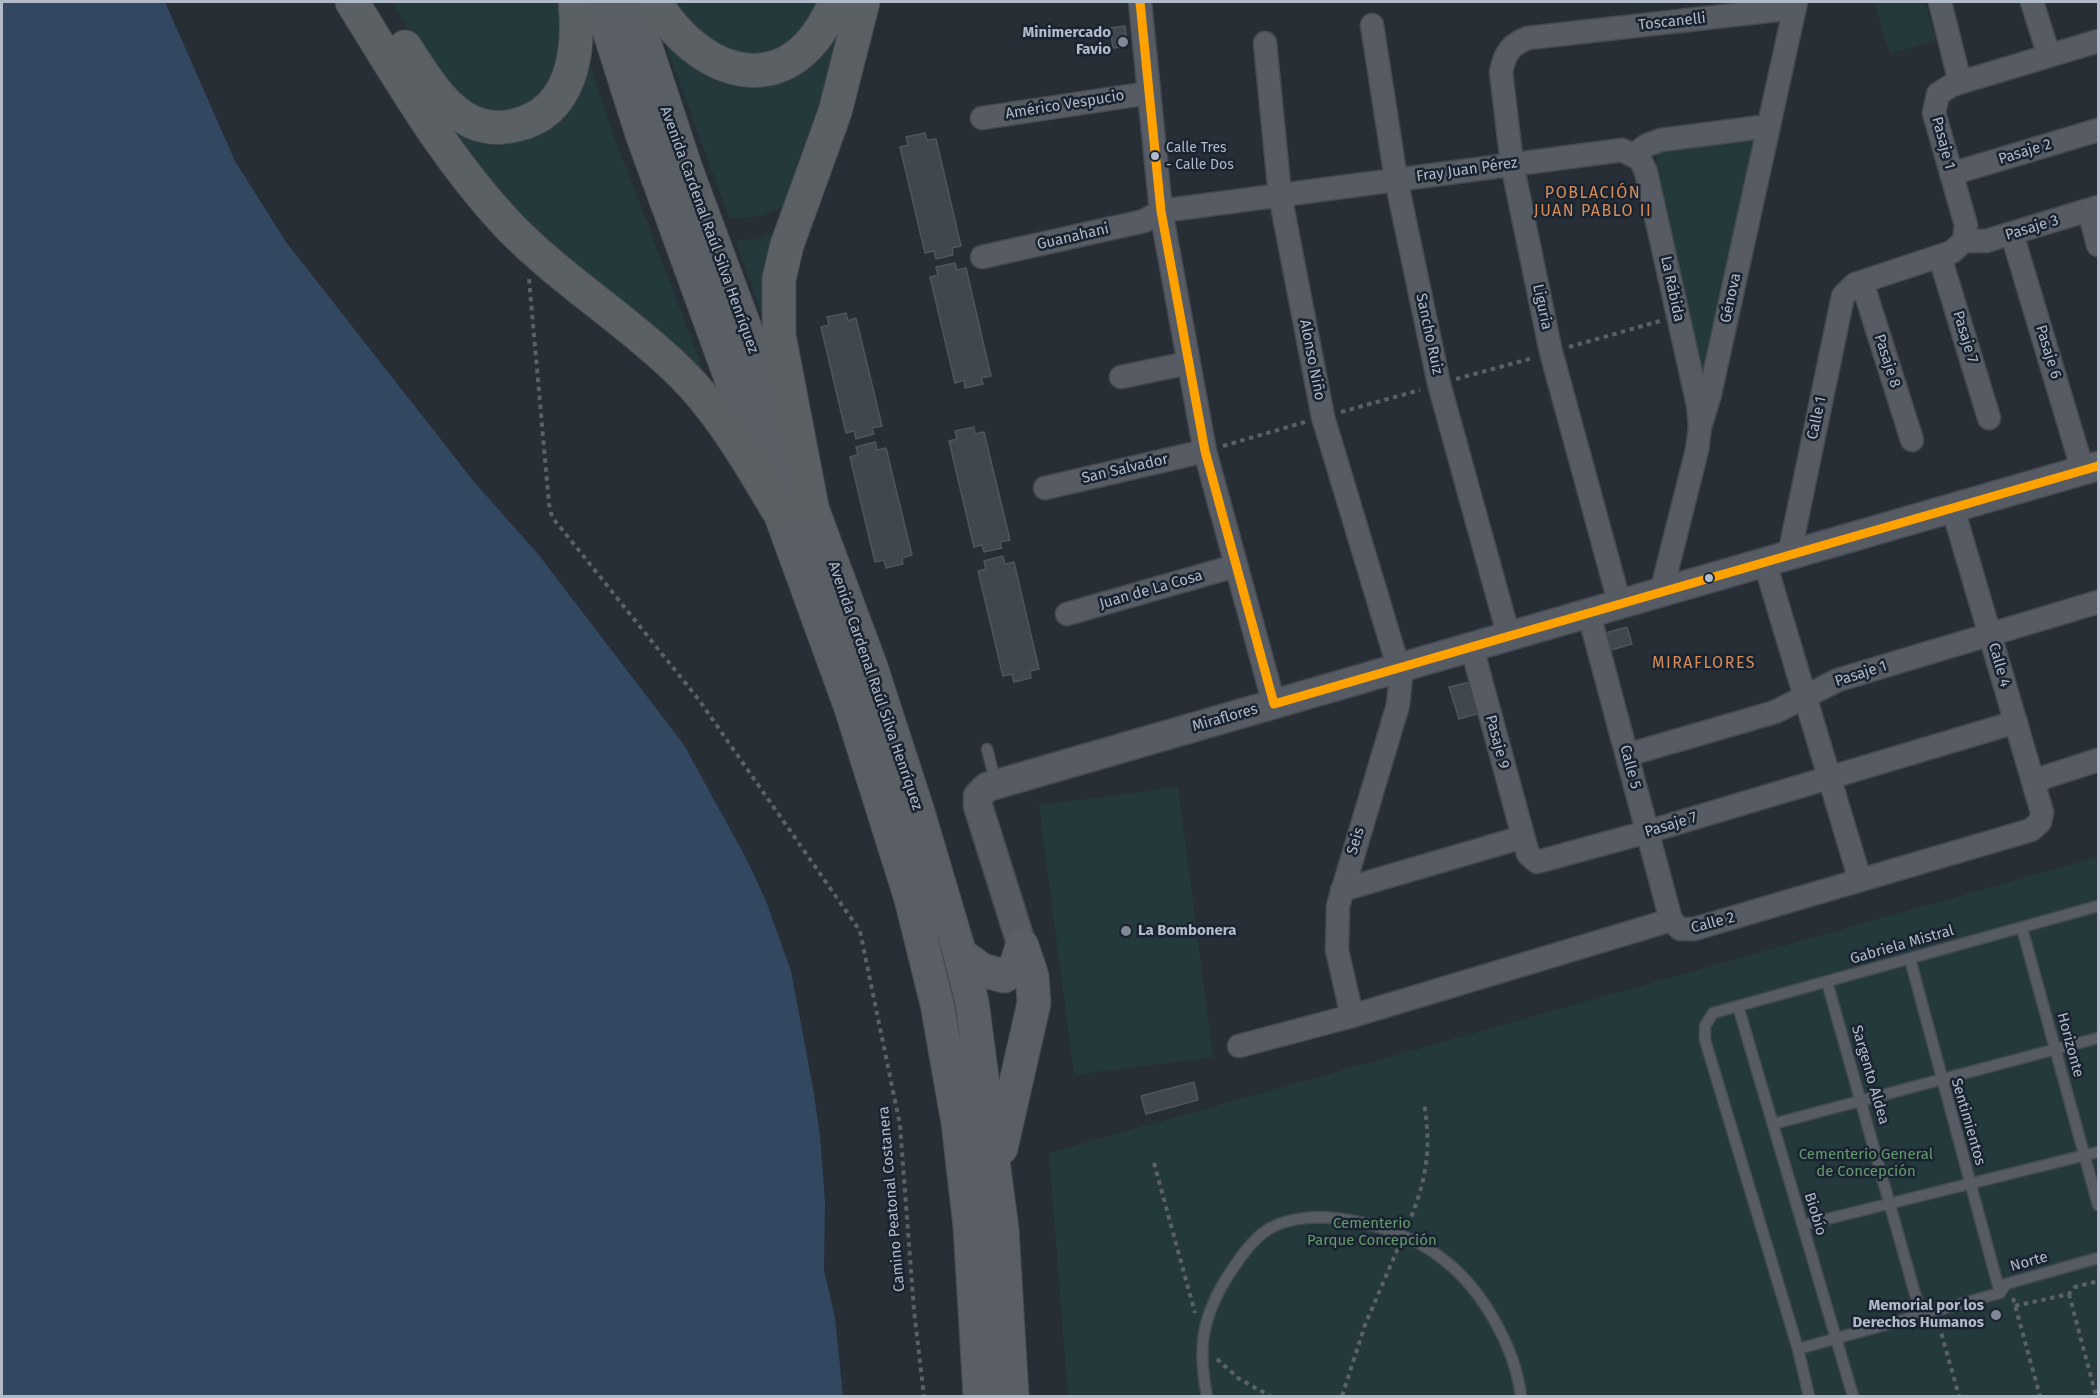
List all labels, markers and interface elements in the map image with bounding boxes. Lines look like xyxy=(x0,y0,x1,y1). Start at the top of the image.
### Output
street label: Toscanelli xyxy=(1637,10,1707,34)
place label: Minimercado Favio xyxy=(1023,24,1111,59)
marker: Minimercado Favio xyxy=(1116,35,1130,49)
street label: Américo Vespucio xyxy=(1004,87,1126,123)
street label: Avenida Cardenal Raúl Silva Henríquez xyxy=(656,104,762,356)
street label: Pasaje 1 xyxy=(1927,115,1959,171)
street label: Pasaje 2 xyxy=(1996,135,2054,169)
place label: Calle Tres - Calle Dos xyxy=(1166,140,1234,172)
marker: Calle Tres - Calle Dos xyxy=(1149,150,1161,162)
street label: Fray Juan Pérez xyxy=(1415,154,1519,186)
district label: POBLACIÓN JUAN PABLO II xyxy=(1534,184,1652,222)
street label: Pasaje 3 xyxy=(2003,211,2061,245)
street label: Guanahani xyxy=(1035,220,1111,254)
street label: La Rábida xyxy=(1656,254,1688,324)
street label: Génova xyxy=(1717,271,1745,325)
street label: Liguria xyxy=(1528,283,1556,331)
street label: Sancho Ruiz xyxy=(1412,292,1446,376)
street label: Pasaje 7 xyxy=(1949,309,1981,365)
street label: Alonso Niño xyxy=(1295,318,1329,402)
street label: Pasaje 6 xyxy=(2031,323,2065,381)
street label: Pasaje 8 xyxy=(1870,332,1904,390)
street label: Calle 1 xyxy=(1804,395,1830,441)
street label: San Salvador xyxy=(1080,450,1170,488)
street label: Avenida Cardenal Raúl Silva Henríquez xyxy=(824,559,926,813)
street label: Juan de La Cosa xyxy=(1097,567,1205,613)
unlabelled marker xyxy=(1703,572,1715,584)
street label: Calle 4 xyxy=(1984,641,2014,689)
district label: MIRAFLORES xyxy=(1652,654,1756,674)
street label: Pasaje 1 xyxy=(1833,657,1889,691)
street label: Miraflores xyxy=(1190,700,1260,736)
street label: Pasaje 9 xyxy=(1481,713,1513,771)
street label: Calle 5 xyxy=(1616,743,1644,791)
street label: Pasaje 7 xyxy=(1643,809,1699,841)
street label: Seis xyxy=(1343,825,1369,857)
street label: Calle 2 xyxy=(1689,909,1737,937)
place label: La Bombonera xyxy=(1138,922,1236,940)
street label: Gabriela Mistral xyxy=(1848,922,1956,968)
marker: La Bombonera xyxy=(1119,924,1133,938)
street label: Horizonte xyxy=(2053,1011,2087,1079)
street label: Sargento Aldea xyxy=(1847,1023,1893,1127)
street label: Sentimientos xyxy=(1947,1076,1989,1168)
street label: Camino Peatonal Costanera xyxy=(875,1105,909,1293)
park label: Cementerio General de Concepción xyxy=(1799,1146,1933,1181)
street label: Biobío xyxy=(1800,1190,1830,1238)
park label: Cementerio Parque Concepción xyxy=(1307,1215,1437,1250)
street label: Norte xyxy=(2008,1248,2050,1276)
place label: Memorial por los Derechos Humanos xyxy=(1853,1297,1984,1332)
marker: Memorial por los Derechos Humanos xyxy=(1989,1308,2003,1322)

